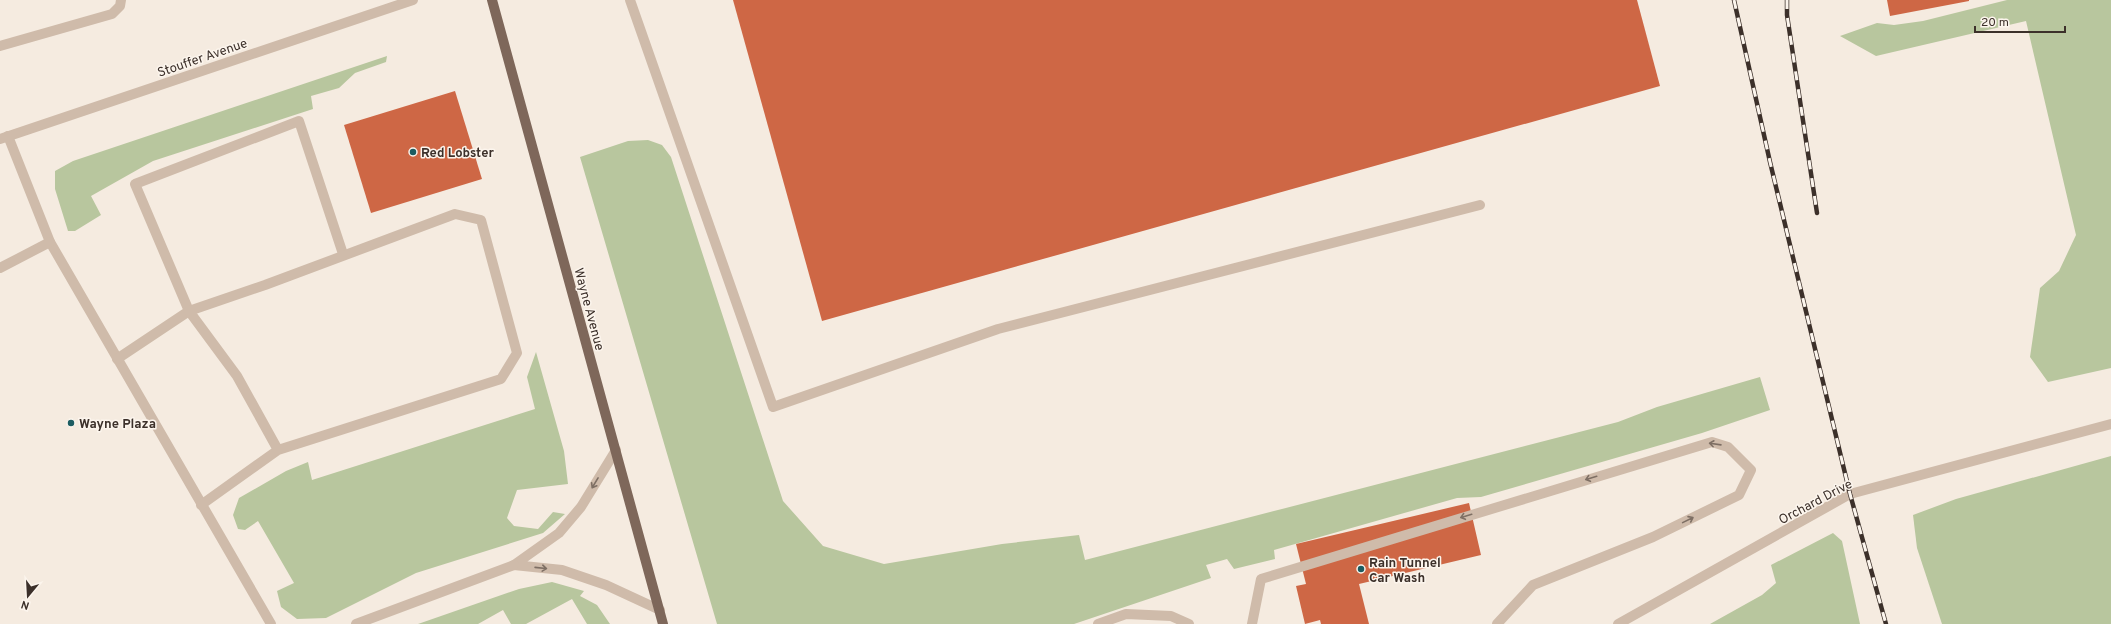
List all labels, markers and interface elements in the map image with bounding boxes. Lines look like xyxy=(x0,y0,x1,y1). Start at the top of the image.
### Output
scale bar xyxy=(1975,8,2065,34)
text: 20 m xyxy=(1981,15,2009,31)
street label: Stouffer Avenue xyxy=(156,36,250,82)
place label: Red Lobster xyxy=(421,146,494,162)
marker: Red Lobster xyxy=(408,147,418,157)
street label: Wayne Avenue xyxy=(569,266,607,353)
place label: Wayne Plaza xyxy=(79,417,156,433)
marker: Wayne Plaza xyxy=(66,418,76,428)
one-way arrow xyxy=(1709,440,1722,448)
one-way arrow xyxy=(1584,475,1597,482)
one-way arrow xyxy=(591,477,599,489)
street label: Orchard Drive xyxy=(1776,477,1855,529)
one-way arrow xyxy=(1460,512,1472,520)
one-way arrow xyxy=(1682,516,1694,523)
place label: Rain Tunnel Car Wash xyxy=(1369,556,1441,587)
one-way arrow xyxy=(534,564,547,571)
marker: Rain Tunnel Car Wash xyxy=(1356,564,1366,574)
north arrow xyxy=(8,576,48,616)
text: N xyxy=(19,597,31,612)

